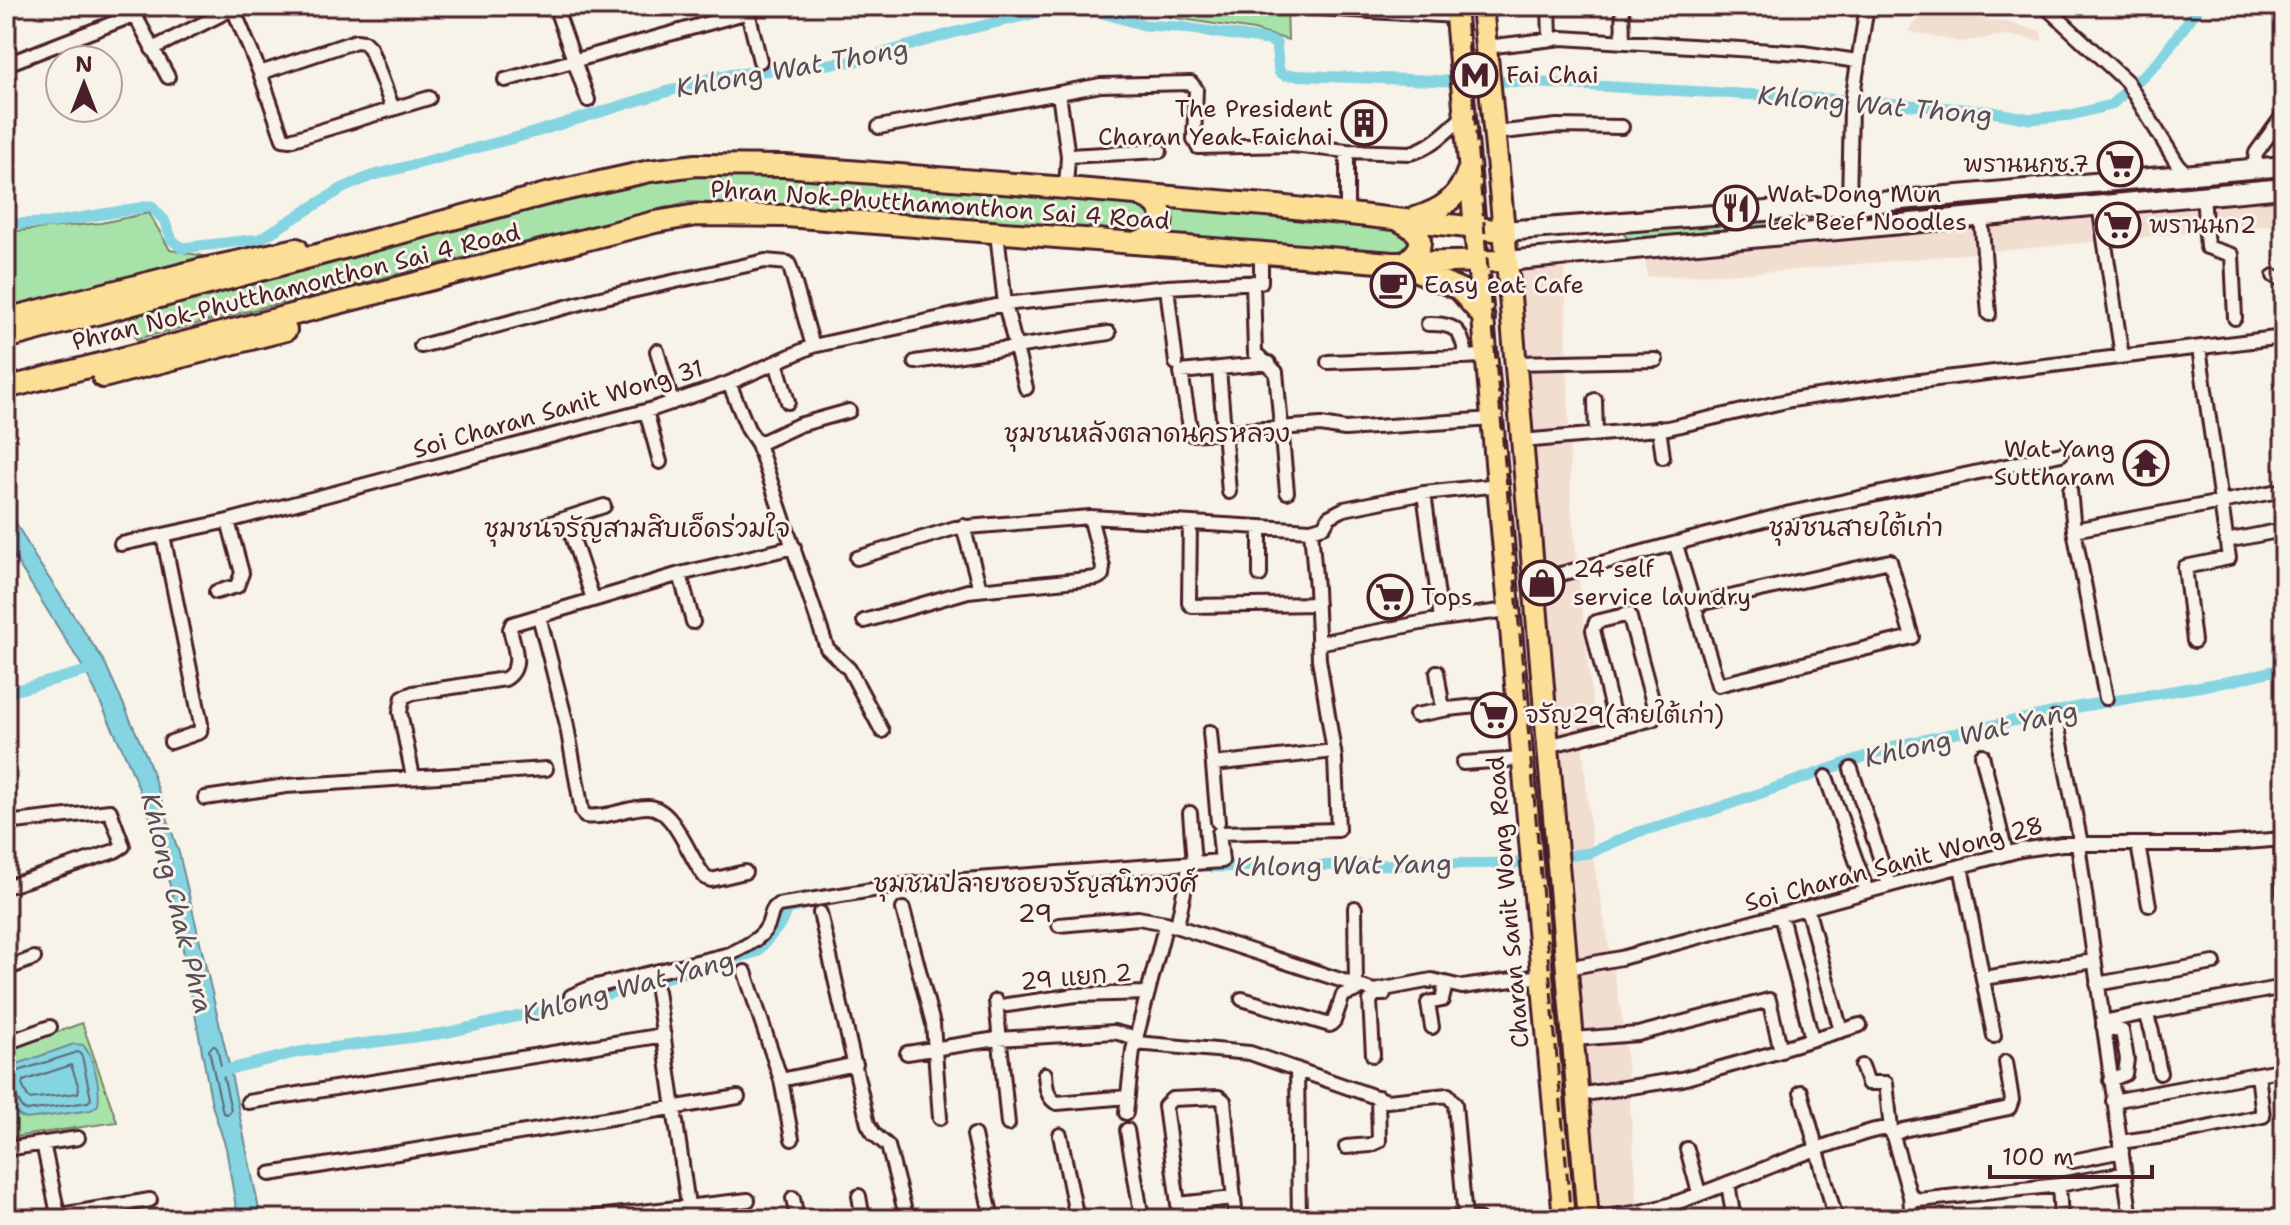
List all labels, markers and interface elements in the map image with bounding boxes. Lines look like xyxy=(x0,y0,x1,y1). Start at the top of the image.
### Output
water label: Khlong Wat Thong xyxy=(673,30,911,105)
north arrow xyxy=(44,44,124,124)
text: N xyxy=(75,50,93,79)
metro station icon: Fai Chai xyxy=(1451,51,1499,99)
place label: Fai Chai xyxy=(1506,59,1599,91)
water label: Khlong Wat Thong xyxy=(1756,77,1994,132)
place label: The President Charan Yeak Faichai xyxy=(1098,93,1333,153)
building icon: The President Charan Yeak Faichai xyxy=(1340,99,1388,147)
supermarket icon: พรานนกซ.7 xyxy=(2096,140,2144,188)
place label: พรานนกซ.7 xyxy=(1963,148,2089,180)
street label: Phran Nok-Phutthamonthon Sai 4 Road xyxy=(709,173,1171,237)
place label: Wat Dong Mun Lek Beef Noodles xyxy=(1767,178,1967,238)
restaurant icon: Wat Dong Mun Lek Beef Noodles xyxy=(1712,184,1760,232)
supermarket icon: พรานนก2 xyxy=(2094,201,2142,249)
place label: พรานนก2 xyxy=(2149,209,2257,241)
street label: Phran Nok-Phutthamonthon Sai 4 Road xyxy=(69,216,523,358)
cafe icon: Easy eat Cafe xyxy=(1369,261,1417,309)
place label: Easy eat Cafe xyxy=(1424,269,1584,301)
street label: Soi Charan Sanit Wong 31 xyxy=(409,352,707,466)
district label: ชุมชนหลังตลาดนครหลวง xyxy=(1004,415,1290,452)
place label: Wat Yang Suttharam xyxy=(1994,433,2115,493)
temple icon: Wat Yang Suttharam xyxy=(2122,439,2170,487)
district label: ชุมชนสายใต้เก่า xyxy=(1769,509,1943,546)
district label: ชุมชนจรัญสามสิบเอ็ดร่วมใจ xyxy=(484,510,790,547)
place label: 24 self service laundry xyxy=(1573,553,1751,613)
shop icon: 24 self service laundry xyxy=(1518,559,1566,607)
supermarket icon: Tops xyxy=(1366,573,1414,621)
place label: Tops xyxy=(1421,581,1473,613)
supermarket icon: จรัญ29(สายใต้เก่า) xyxy=(1470,691,1518,739)
water label: Khlong Wat Yang xyxy=(1861,692,2081,775)
place label: จรัญ29(สายใต้เก่า) xyxy=(1525,699,1724,731)
street label: Charan Sanit Wong Road xyxy=(1479,755,1537,1049)
water label: Khlong Chak Phra xyxy=(133,789,222,1017)
street label: Soi Charan Sanit Wong 28 xyxy=(1741,809,2047,919)
water label: Khlong Wat Yang xyxy=(1234,845,1452,884)
district label: ชุมชนปลายซอยจรัญสนิทวงศ์ 29 xyxy=(873,865,1198,930)
water label: Khlong Wat Yang xyxy=(518,941,738,1032)
street label: 29 แยก 2 xyxy=(1019,956,1133,998)
scale bar xyxy=(1990,1129,2152,1179)
text: 100 m xyxy=(2002,1141,2074,1173)

